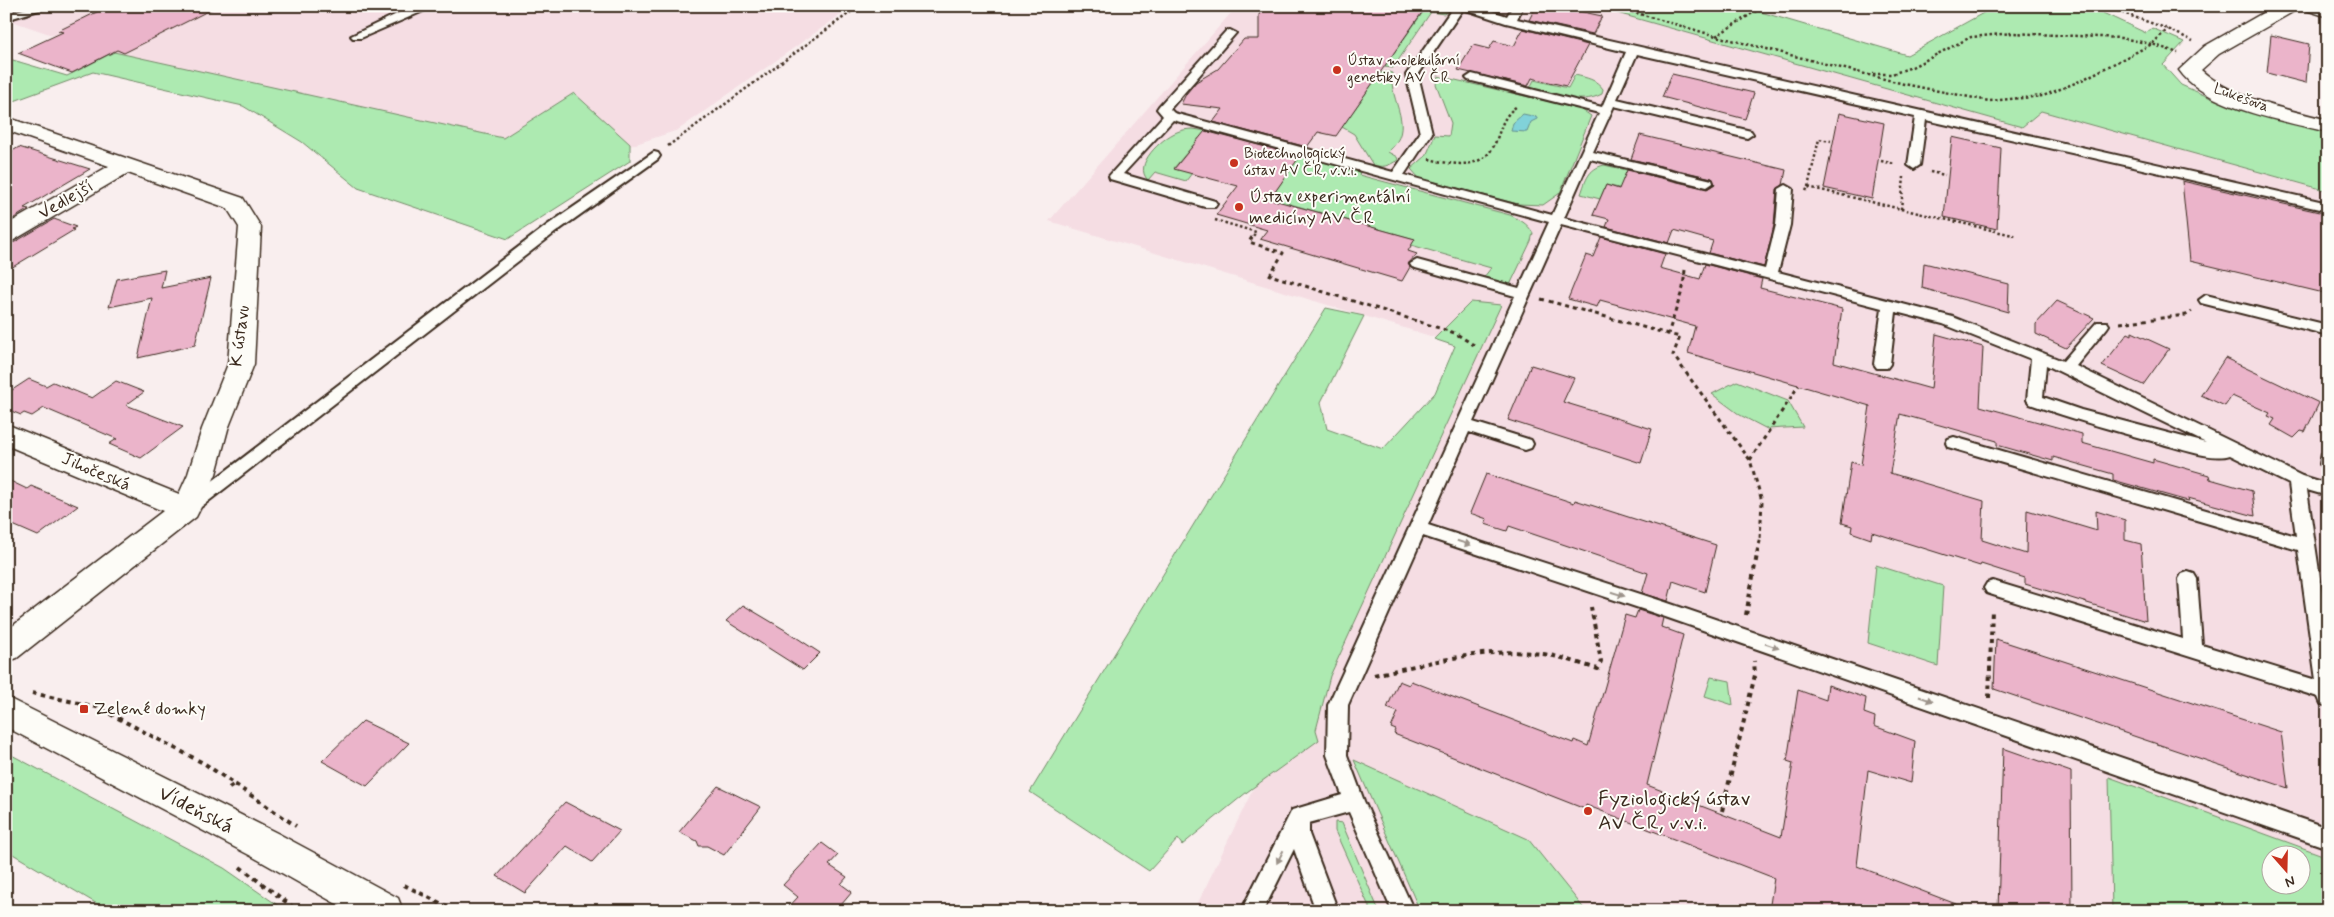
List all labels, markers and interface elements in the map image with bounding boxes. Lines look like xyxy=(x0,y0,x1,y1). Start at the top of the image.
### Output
place label: Ústav molekulární genetiky AV ČR xyxy=(1347,51,1460,88)
marker: Ústav molekulární genetiky AV ČR xyxy=(1331,64,1343,76)
street label: Lukešova xyxy=(2211,79,2271,117)
place label: Biotechnologický ústav AV ČR, v.v.i. xyxy=(1244,144,1357,181)
marker: Biotechnologický ústav AV ČR, v.v.i. xyxy=(1228,157,1240,169)
street label: Vedlejší xyxy=(34,175,98,225)
place label: Ústav experimentální medicíny AV ČR xyxy=(1249,185,1411,230)
marker: Ústav experimentální medicíny AV ČR xyxy=(1233,201,1245,213)
street label: K ústavu xyxy=(224,304,256,368)
street label: Jihočeská xyxy=(58,447,134,497)
one-way arrow xyxy=(1457,540,1472,548)
one-way arrow xyxy=(1611,591,1626,598)
one-way arrow xyxy=(1765,643,1780,651)
one-way arrow xyxy=(1919,696,1934,704)
place label: Zelené domky xyxy=(94,697,206,721)
marker: Zelené domky xyxy=(78,703,90,715)
street label: Vídeňská xyxy=(154,779,238,841)
place label: Fyziologický ústav AV ČR, v.v.i. xyxy=(1598,785,1751,837)
marker: Fyziologický ústav AV ČR, v.v.i. xyxy=(1582,805,1594,817)
north arrow xyxy=(2262,844,2312,894)
one-way arrow xyxy=(1275,849,1284,864)
text: N xyxy=(2283,871,2298,891)

